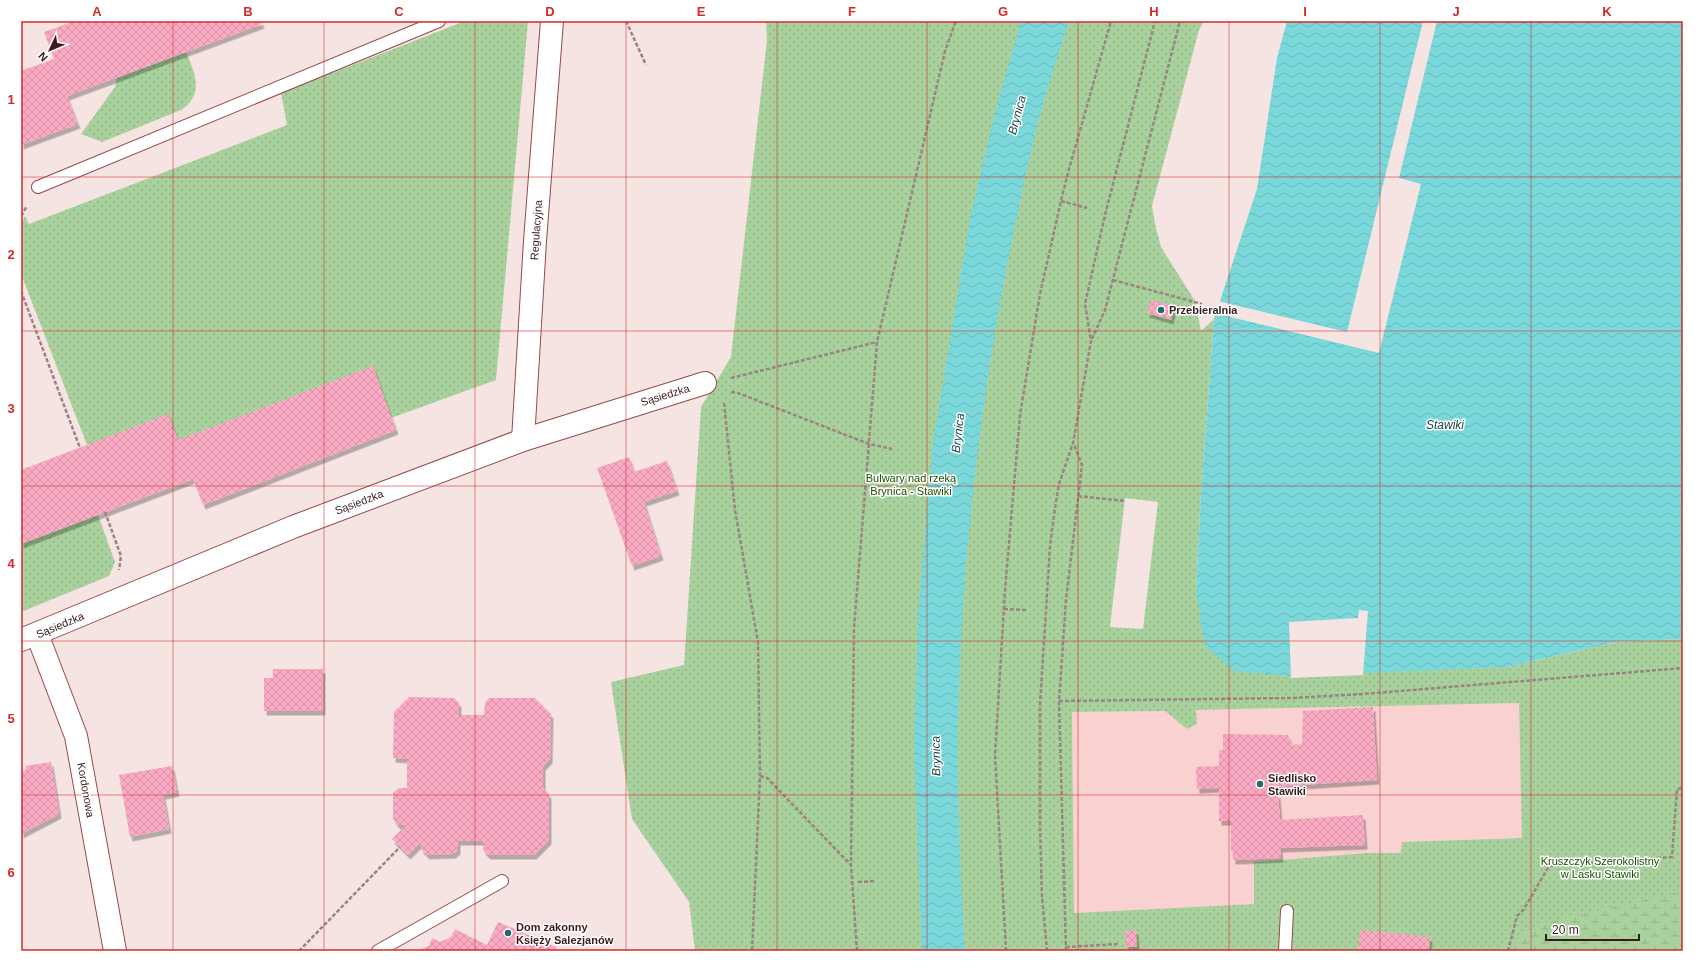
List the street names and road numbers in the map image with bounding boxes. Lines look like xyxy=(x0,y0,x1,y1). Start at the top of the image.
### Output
street label: Regulacyjna xyxy=(528,199,544,261)
street label: Sąsiedzka xyxy=(639,382,692,408)
street label: Sąsiedzka xyxy=(333,487,386,517)
street label: Sąsiedzka xyxy=(34,609,87,640)
street label: Kordonowa xyxy=(75,762,97,819)

